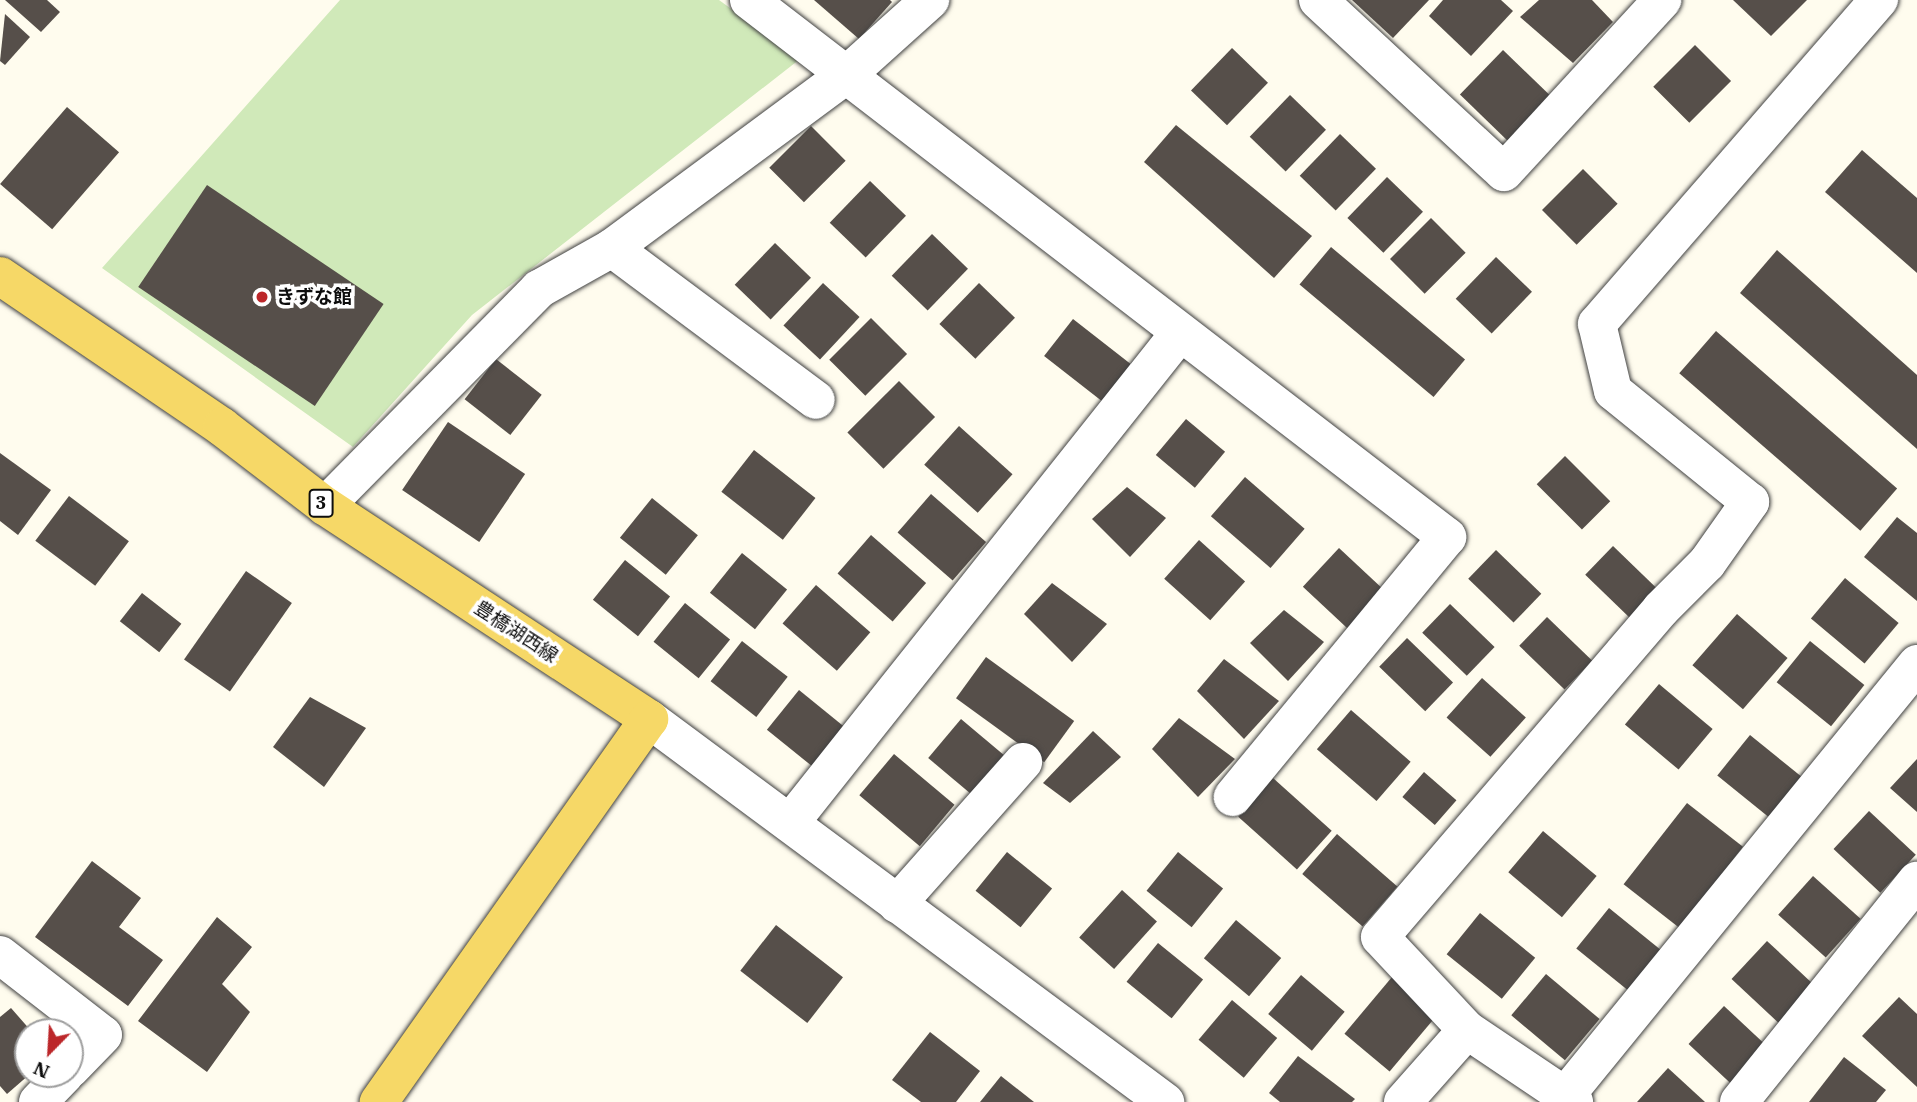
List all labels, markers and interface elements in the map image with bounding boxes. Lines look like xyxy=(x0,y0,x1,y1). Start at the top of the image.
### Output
place label: きずな館 xyxy=(276,286,352,308)
marker: きずな館 xyxy=(254,289,270,305)
road number: 3 xyxy=(307,489,335,518)
street label: 豊橋湖西線 xyxy=(470,597,562,667)
north arrow xyxy=(14,1018,84,1088)
text: N xyxy=(30,1056,53,1084)

